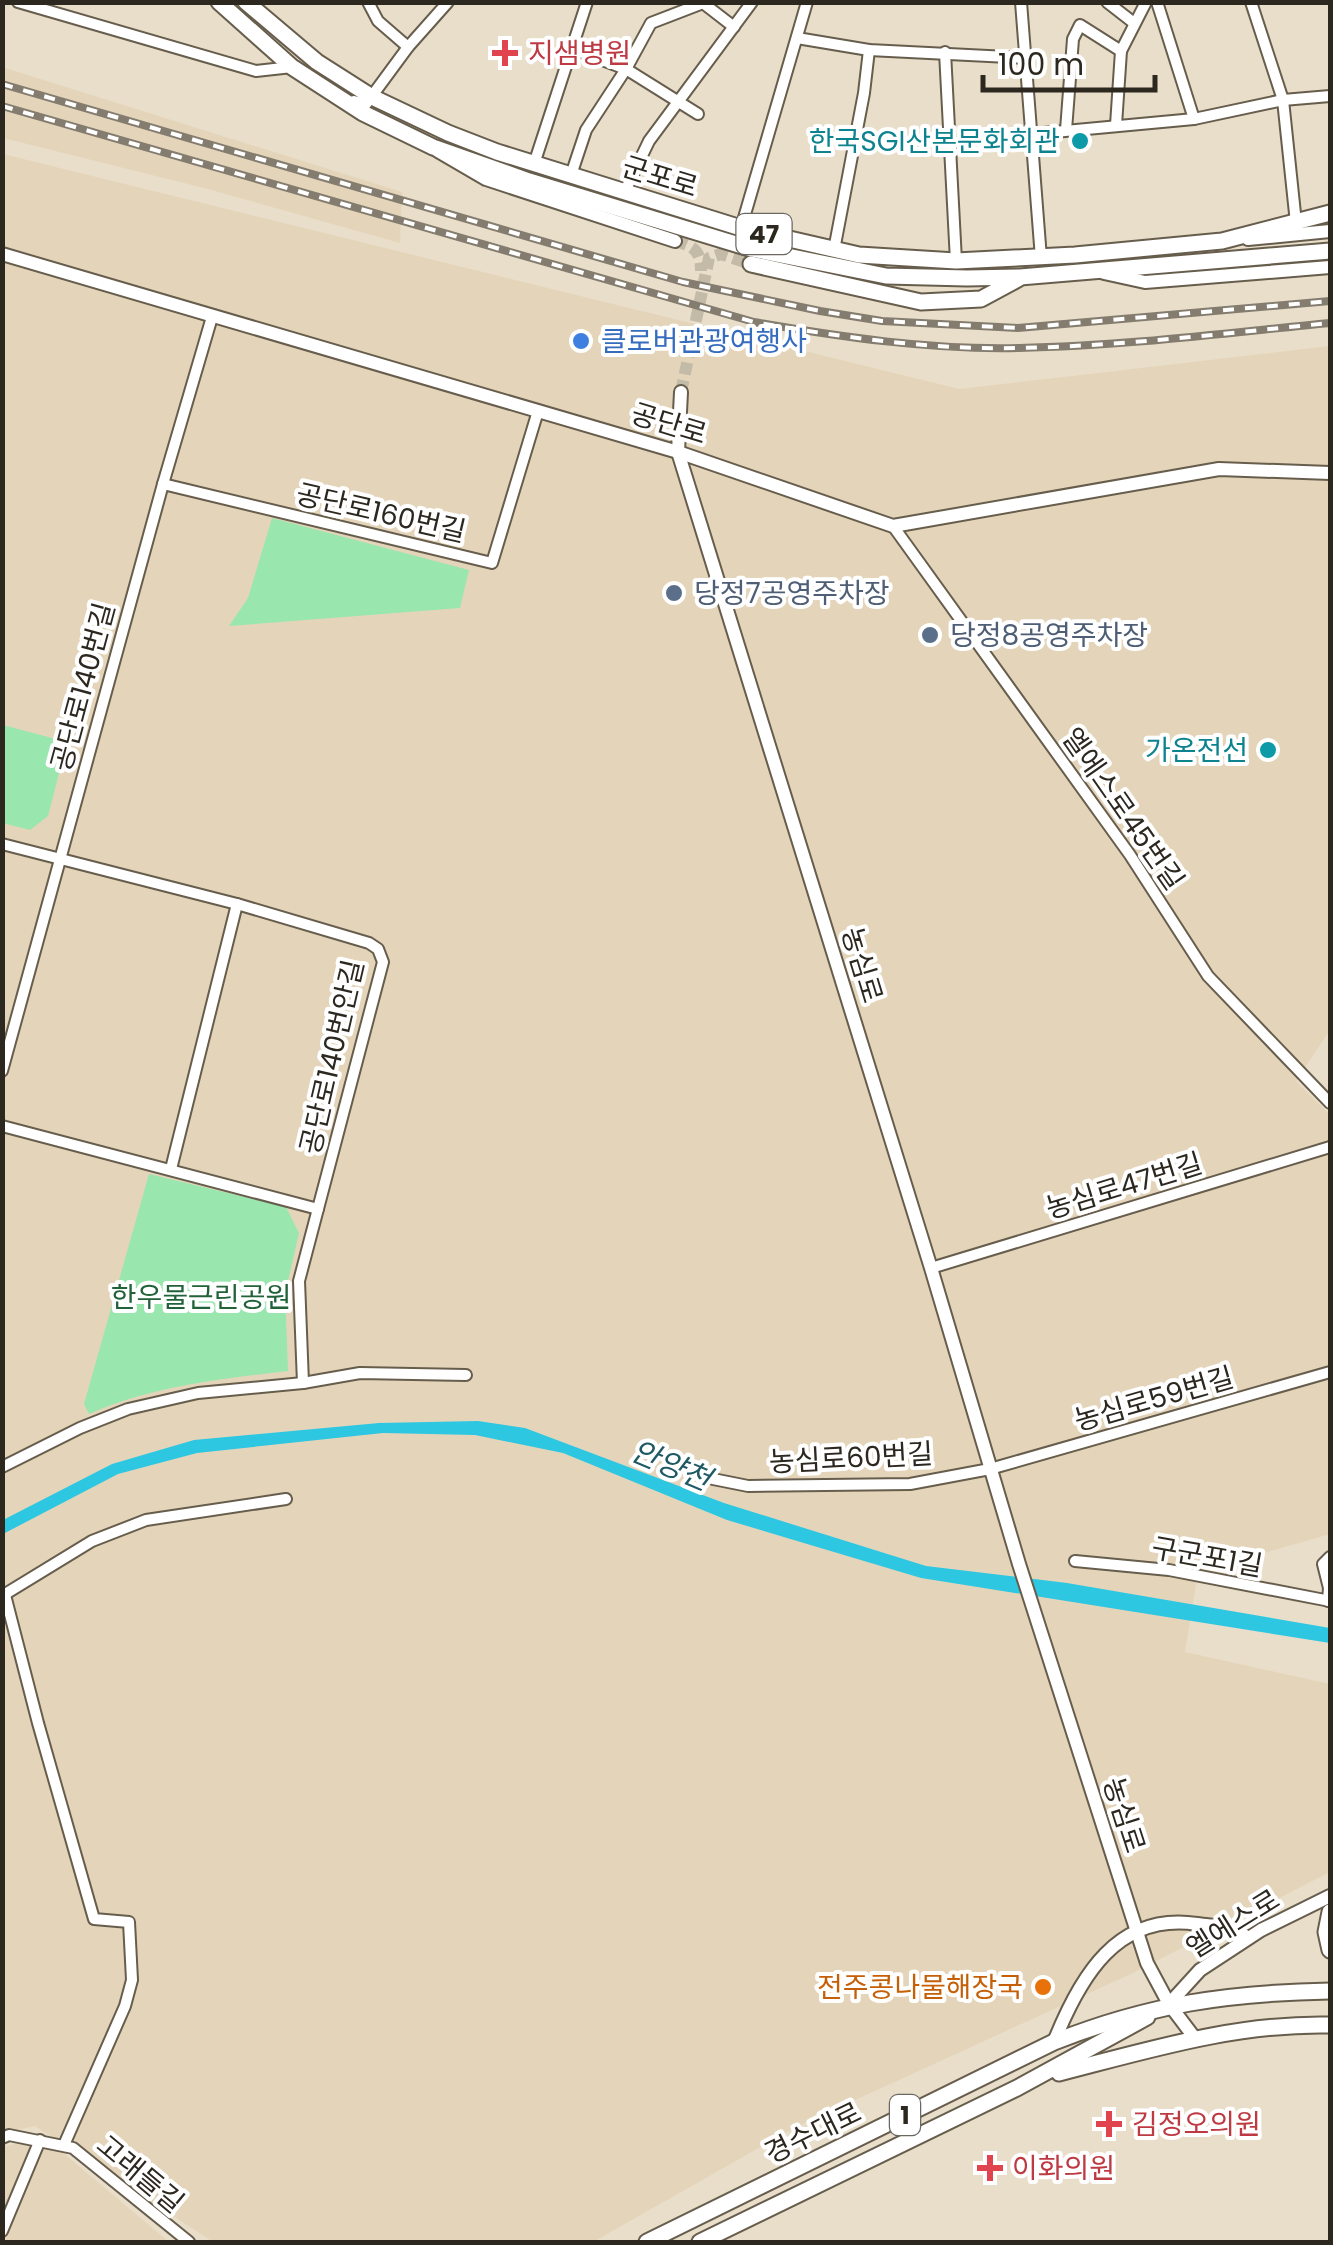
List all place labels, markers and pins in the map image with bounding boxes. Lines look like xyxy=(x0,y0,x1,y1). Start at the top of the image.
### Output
place label: 지샘병원 xyxy=(528,34,631,73)
marker: 지샘병원 xyxy=(492,40,518,66)
place label: 한국SGI산본문화회관 xyxy=(809,122,1060,161)
marker: 한국SGI산본문화회관 xyxy=(1069,130,1091,152)
place label: 클로버관광여행사 xyxy=(601,322,807,361)
marker: 클로버관광여행사 xyxy=(570,330,592,352)
place label: 당정7공영주차장 xyxy=(694,574,890,613)
marker: 당정7공영주차장 xyxy=(663,582,685,604)
place label: 당정8공영주차장 xyxy=(950,616,1148,655)
marker: 당정8공영주차장 xyxy=(919,624,941,646)
place label: 가온전선 xyxy=(1145,731,1248,770)
marker: 가온전선 xyxy=(1257,739,1279,761)
place label: 전주콩나물해장국 xyxy=(817,1968,1023,2007)
marker: 전주콩나물해장국 xyxy=(1032,1976,1054,1998)
place label: 김정오의원 xyxy=(1132,2105,1261,2144)
marker: 김정오의원 xyxy=(1096,2111,1122,2137)
place label: 이화의원 xyxy=(1012,2149,1115,2188)
marker: 이화의원 xyxy=(977,2155,1003,2181)

